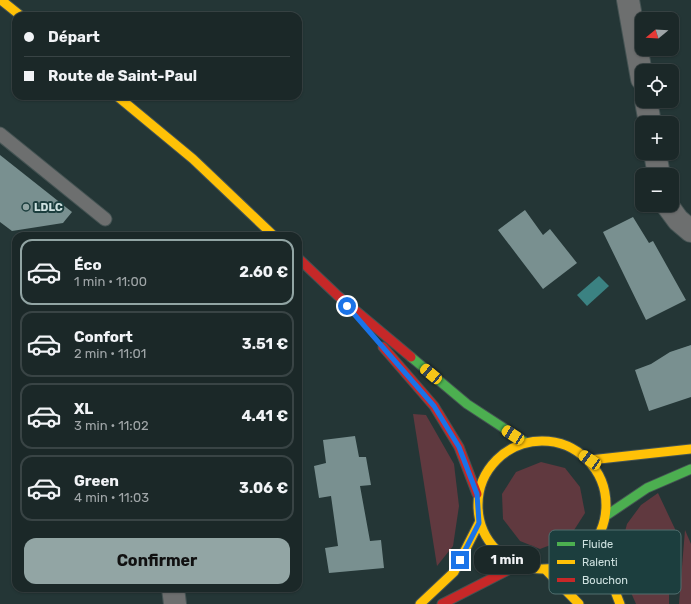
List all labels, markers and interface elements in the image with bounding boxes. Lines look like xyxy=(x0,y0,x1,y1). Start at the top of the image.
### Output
north arrow xyxy=(635,12,679,56)
map controls xyxy=(635,12,679,212)
text: Départ xyxy=(48,28,100,46)
button: locate xyxy=(635,64,679,108)
text: Route de Saint-Paul xyxy=(48,67,197,85)
button: + xyxy=(635,116,679,160)
button: − xyxy=(635,168,679,212)
place label: LDLC xyxy=(34,201,63,214)
marker: LDLC xyxy=(21,202,31,212)
icon: car xyxy=(26,254,62,290)
text: Éco xyxy=(74,256,102,274)
text: 2.60 € xyxy=(239,263,288,281)
text: 1 min · 11:00 xyxy=(74,274,147,289)
route start xyxy=(338,297,356,315)
icon: car xyxy=(26,326,62,362)
text: Confort xyxy=(74,328,133,346)
text: 3.51 € xyxy=(242,335,288,353)
text: 2 min · 11:01 xyxy=(74,346,146,361)
car xyxy=(418,362,444,386)
icon: car xyxy=(26,398,62,434)
text: XL xyxy=(74,400,93,418)
text: 4.41 € xyxy=(241,407,288,425)
text: 3 min · 11:02 xyxy=(74,418,149,433)
car xyxy=(500,423,526,447)
car xyxy=(577,448,603,472)
icon: car xyxy=(26,470,62,506)
text: Green xyxy=(74,472,119,490)
text: 3.06 € xyxy=(239,479,288,497)
text: 4 min · 11:03 xyxy=(74,490,149,505)
legend xyxy=(549,530,681,594)
button: Confirmer xyxy=(24,538,290,584)
text: Fluide xyxy=(582,538,613,551)
callout: 1 min xyxy=(474,546,540,574)
route end xyxy=(451,551,469,569)
text: 1 min xyxy=(490,552,524,567)
text: Ralenti xyxy=(582,556,618,569)
text: Bouchon xyxy=(582,574,628,587)

